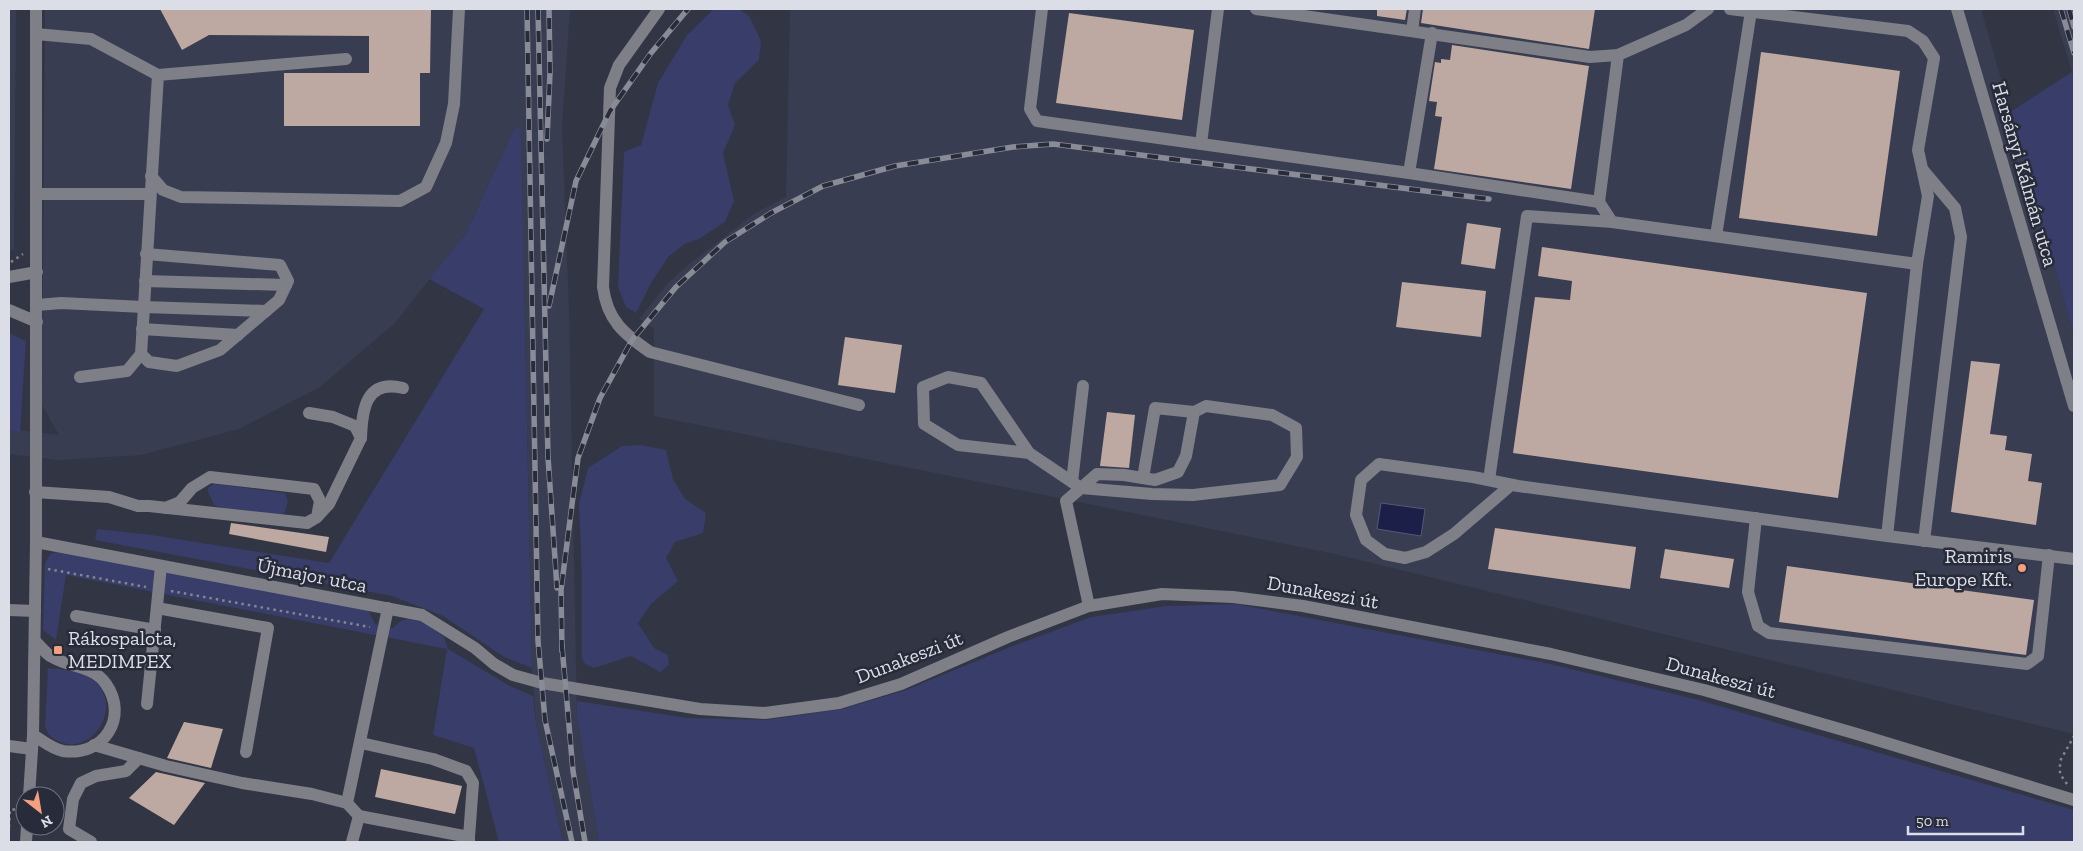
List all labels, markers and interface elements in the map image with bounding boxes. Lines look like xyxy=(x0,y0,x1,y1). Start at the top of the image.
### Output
street label: Harsányi Kálmán utca xyxy=(1987,79,2063,269)
place label: Ramiris Europe Kft. xyxy=(1915,544,2012,591)
street label: Újmajor utca xyxy=(255,553,369,597)
marker: Ramiris Europe Kft. xyxy=(2016,562,2028,574)
street label: Dunakeszi út xyxy=(1265,570,1381,614)
street label: Dunakeszi út xyxy=(852,625,966,688)
place label: Rákospalota, MEDIMPEX xyxy=(68,626,176,673)
marker: Rákospalota, MEDIMPEX xyxy=(52,644,64,656)
street label: Dunakeszi út xyxy=(1663,651,1779,703)
north arrow xyxy=(15,786,65,836)
scale bar xyxy=(1908,804,2023,836)
text: N xyxy=(37,812,55,832)
text: 50 m xyxy=(1916,812,1949,830)

